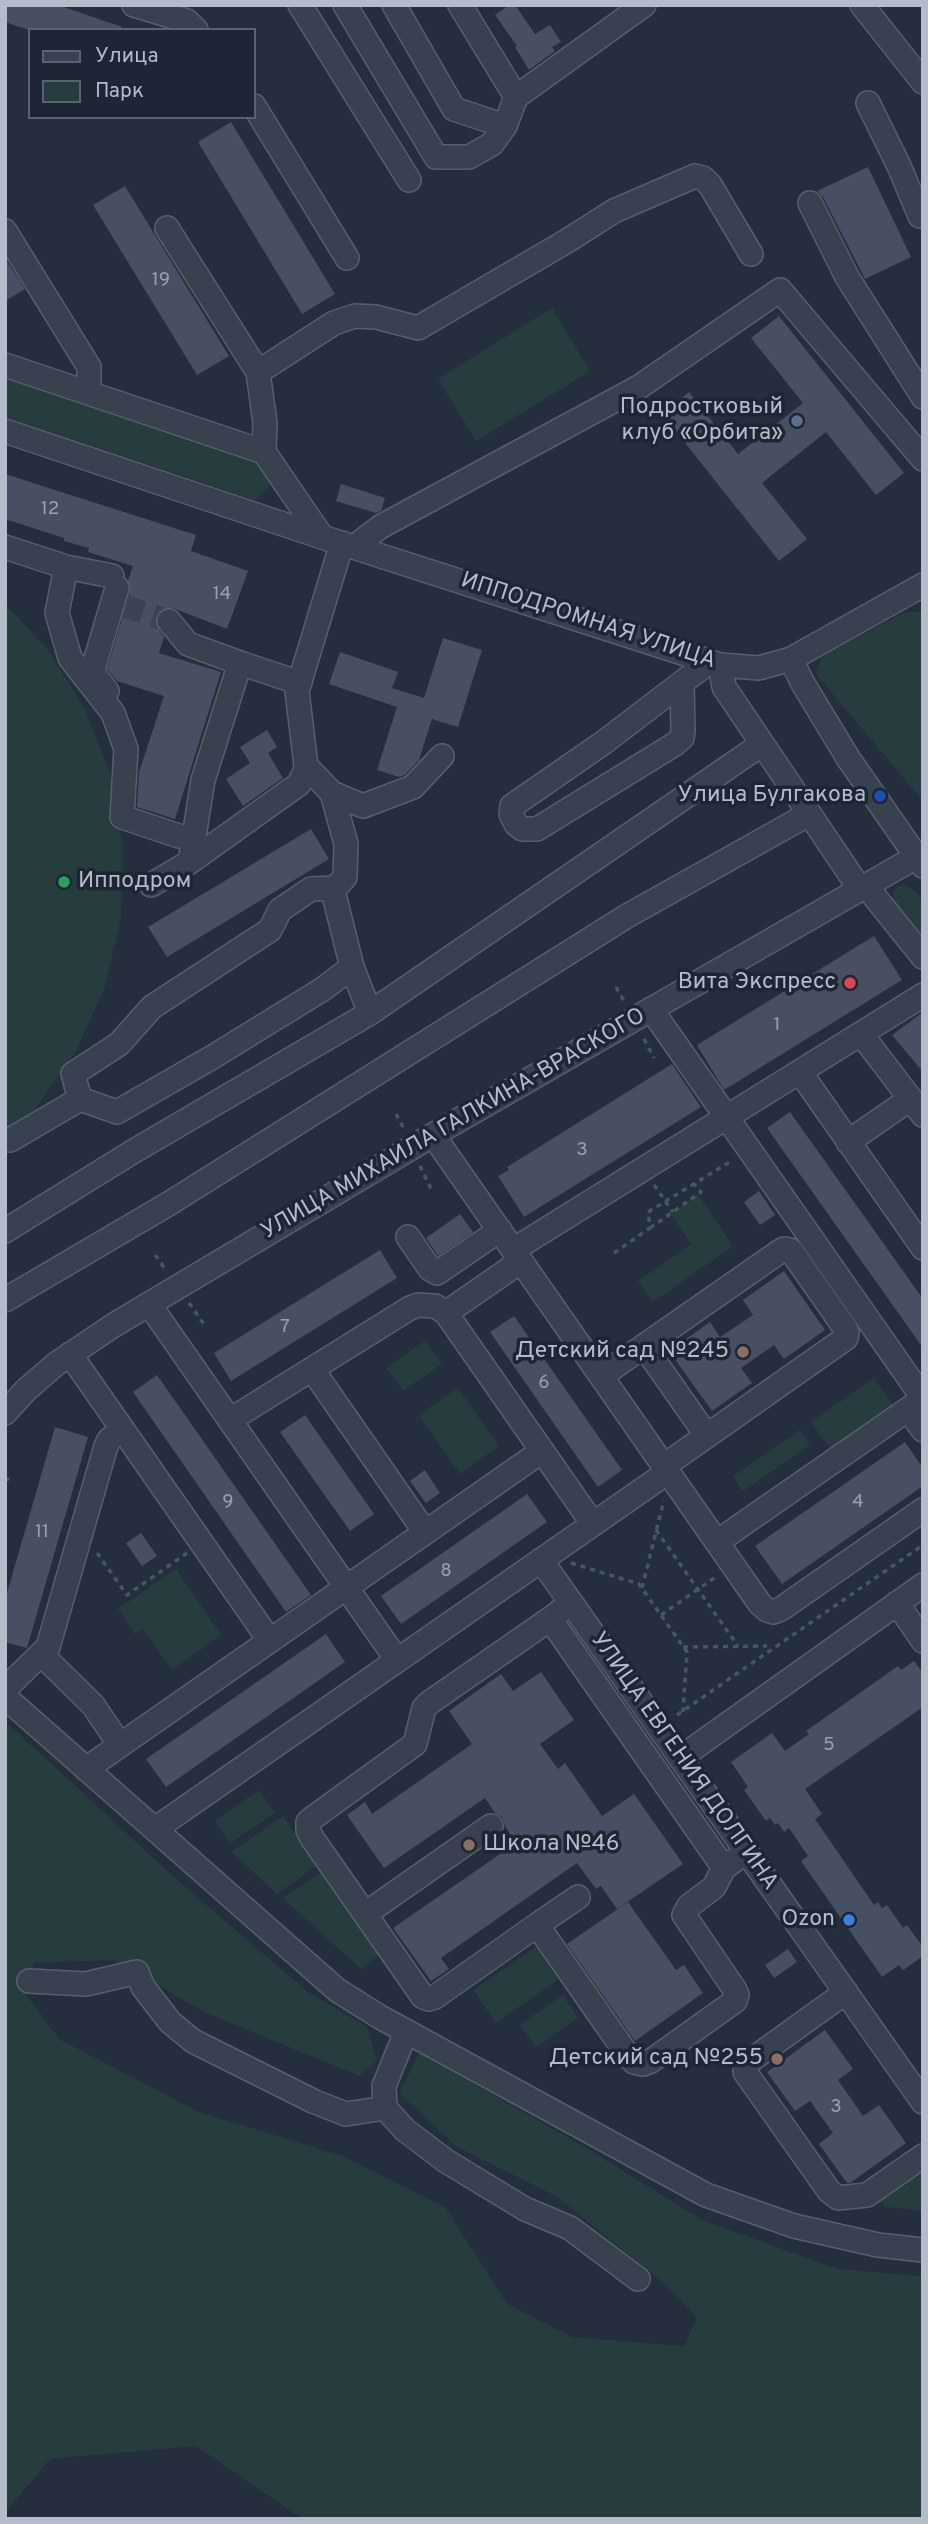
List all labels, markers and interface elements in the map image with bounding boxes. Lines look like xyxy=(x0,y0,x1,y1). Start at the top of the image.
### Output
legend xyxy=(28,28,256,119)
text: Улица xyxy=(95,43,159,70)
text: Парк xyxy=(95,78,144,105)
house number: 19 xyxy=(152,270,170,292)
place label: Подростковый клуб «Орбита» xyxy=(620,394,783,448)
marker: Подростковый клуб «Орбита» xyxy=(789,413,805,429)
house number: 12 xyxy=(41,499,59,521)
street label: ИППОДРОМНАЯ УЛИЦА xyxy=(457,568,719,676)
house number: 14 xyxy=(213,584,231,606)
place label: Улица Булгакова xyxy=(678,782,866,810)
marker: Улица Булгакова xyxy=(872,788,888,804)
place label: Ипподром xyxy=(78,868,191,896)
marker: Ипподром xyxy=(56,874,72,890)
place label: Вита Экспресс xyxy=(678,969,836,997)
marker: Вита Экспресс xyxy=(842,975,858,991)
street label: УЛИЦА МИХАИЛА ГАЛКИНА-ВРАСКОГО xyxy=(257,1003,651,1247)
house number: 1 xyxy=(773,1015,781,1037)
house number: 3 xyxy=(576,1140,588,1162)
house number: 7 xyxy=(280,1317,290,1339)
place label: Детский сад №245 xyxy=(515,1338,729,1366)
marker: Детский сад №245 xyxy=(735,1344,751,1360)
house number: 6 xyxy=(538,1373,550,1395)
house number: 9 xyxy=(222,1492,234,1514)
house number: 4 xyxy=(852,1492,864,1514)
house number: 11 xyxy=(35,1522,49,1544)
house number: 8 xyxy=(440,1561,452,1583)
street label: УЛИЦА ЕВГЕНИЯ ДОЛГИНА xyxy=(583,1628,783,1896)
house number: 5 xyxy=(823,1735,835,1757)
place label: Школа №46 xyxy=(483,1831,619,1859)
marker: Школа №46 xyxy=(461,1837,477,1853)
place label: Ozon xyxy=(782,1906,835,1934)
marker: Ozon xyxy=(841,1912,857,1928)
place label: Детский сад №255 xyxy=(549,2045,763,2073)
marker: Детский сад №255 xyxy=(769,2051,785,2067)
house number: 3 xyxy=(830,2097,842,2119)

